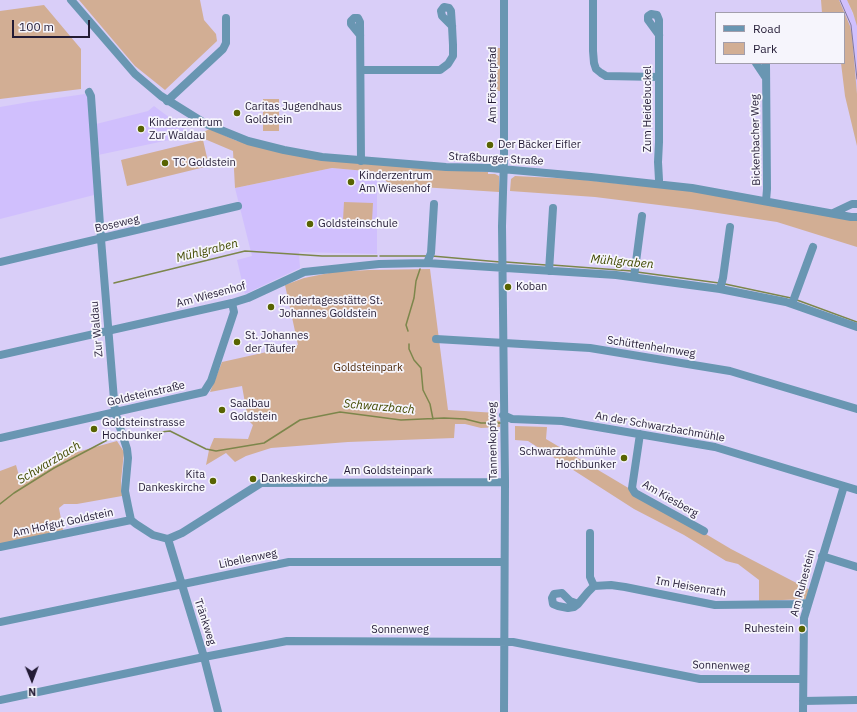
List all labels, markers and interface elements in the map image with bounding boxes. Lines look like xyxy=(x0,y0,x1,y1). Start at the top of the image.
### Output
scale bar xyxy=(14,12,92,38)
legend xyxy=(715,12,845,64)
text: 100 m xyxy=(19,19,54,34)
text: Road xyxy=(753,21,781,36)
text: Park xyxy=(753,41,777,56)
street label: Am Försterpfad xyxy=(486,47,500,123)
street label: Zum Heidebuckel xyxy=(641,66,655,152)
street label: Bickenbacher Weg xyxy=(749,94,763,186)
place label: Caritas Jugendhaus Goldstein xyxy=(245,100,342,126)
marker: Caritas Jugendhaus Goldstein xyxy=(232,108,242,118)
place label: Kinderzentrum Zur Waldau xyxy=(149,116,222,142)
marker: Kinderzentrum Zur Waldau xyxy=(136,124,146,134)
place label: Der Bäcker Eifler xyxy=(498,138,581,152)
marker: Der Bäcker Eifler xyxy=(485,140,495,150)
street label: Straßburger Straße xyxy=(448,150,544,168)
place label: TC Goldstein xyxy=(173,156,236,170)
marker: TC Goldstein xyxy=(160,158,170,168)
place label: Kinderzentrum Am Wiesenhof xyxy=(359,169,432,195)
marker: Kinderzentrum Am Wiesenhof xyxy=(346,177,356,187)
street label: Boseweg xyxy=(94,213,140,235)
place label: Goldsteinschule xyxy=(318,217,398,231)
marker: Goldsteinschule xyxy=(305,219,315,229)
water label: Mühlgraben xyxy=(175,236,239,266)
water label: Mühlgraben xyxy=(590,252,654,272)
street label: Am Wiesenhof xyxy=(175,279,247,311)
place label: Koban xyxy=(516,280,547,294)
marker: Koban xyxy=(503,282,513,292)
place label: Kindertagesstätte St. Johannes Goldstein xyxy=(279,294,383,320)
street label: Zur Waldau xyxy=(88,300,106,358)
marker: Kindertagesstätte St. Johannes Goldstein xyxy=(266,302,276,312)
place label: St. Johannes der Täufer xyxy=(245,329,309,355)
street label: Schüttenhelmweg xyxy=(606,333,696,361)
marker: St. Johannes der Täufer xyxy=(232,337,242,347)
park label: Goldsteinpark xyxy=(333,361,403,375)
street label: Goldsteinstraße xyxy=(106,379,186,409)
place label: Saalbau Goldstein xyxy=(230,397,277,423)
water label: Schwarzbach xyxy=(343,397,415,417)
street label: Tannenkopfweg xyxy=(486,402,500,480)
marker: Saalbau Goldstein xyxy=(217,405,227,415)
street label: An der Schwarzbachmühle xyxy=(594,409,726,445)
place label: Goldsteinstrasse Hochbunker xyxy=(102,416,185,442)
marker: Goldsteinstrasse Hochbunker xyxy=(89,424,99,434)
water label: Schwarzbach xyxy=(15,438,83,488)
place label: Schwarzbachmühle Hochbunker xyxy=(519,445,616,471)
marker: Schwarzbachmühle Hochbunker xyxy=(619,453,629,463)
street label: Am Goldsteinpark xyxy=(344,464,432,478)
place label: Kita Dankeskirche xyxy=(138,468,205,494)
place label: Dankeskirche xyxy=(261,472,328,486)
marker: Dankeskirche xyxy=(248,474,258,484)
marker: Kita Dankeskirche xyxy=(208,476,218,486)
street label: Am Kiesberg xyxy=(640,478,700,520)
street label: Am Hofgut Goldstein xyxy=(12,506,114,540)
street label: Libellenweg xyxy=(218,546,278,572)
street label: Am Ruhestein xyxy=(788,548,818,618)
street label: Im Heisenrath xyxy=(655,574,727,600)
street label: Tränkweg xyxy=(191,597,219,647)
place label: Ruhestein xyxy=(744,622,794,636)
street label: Sonnenweg xyxy=(371,623,429,637)
marker: Ruhestein xyxy=(797,624,807,634)
street label: Sonnenweg xyxy=(692,658,750,674)
north arrow xyxy=(12,660,52,700)
text: N xyxy=(28,685,36,699)

